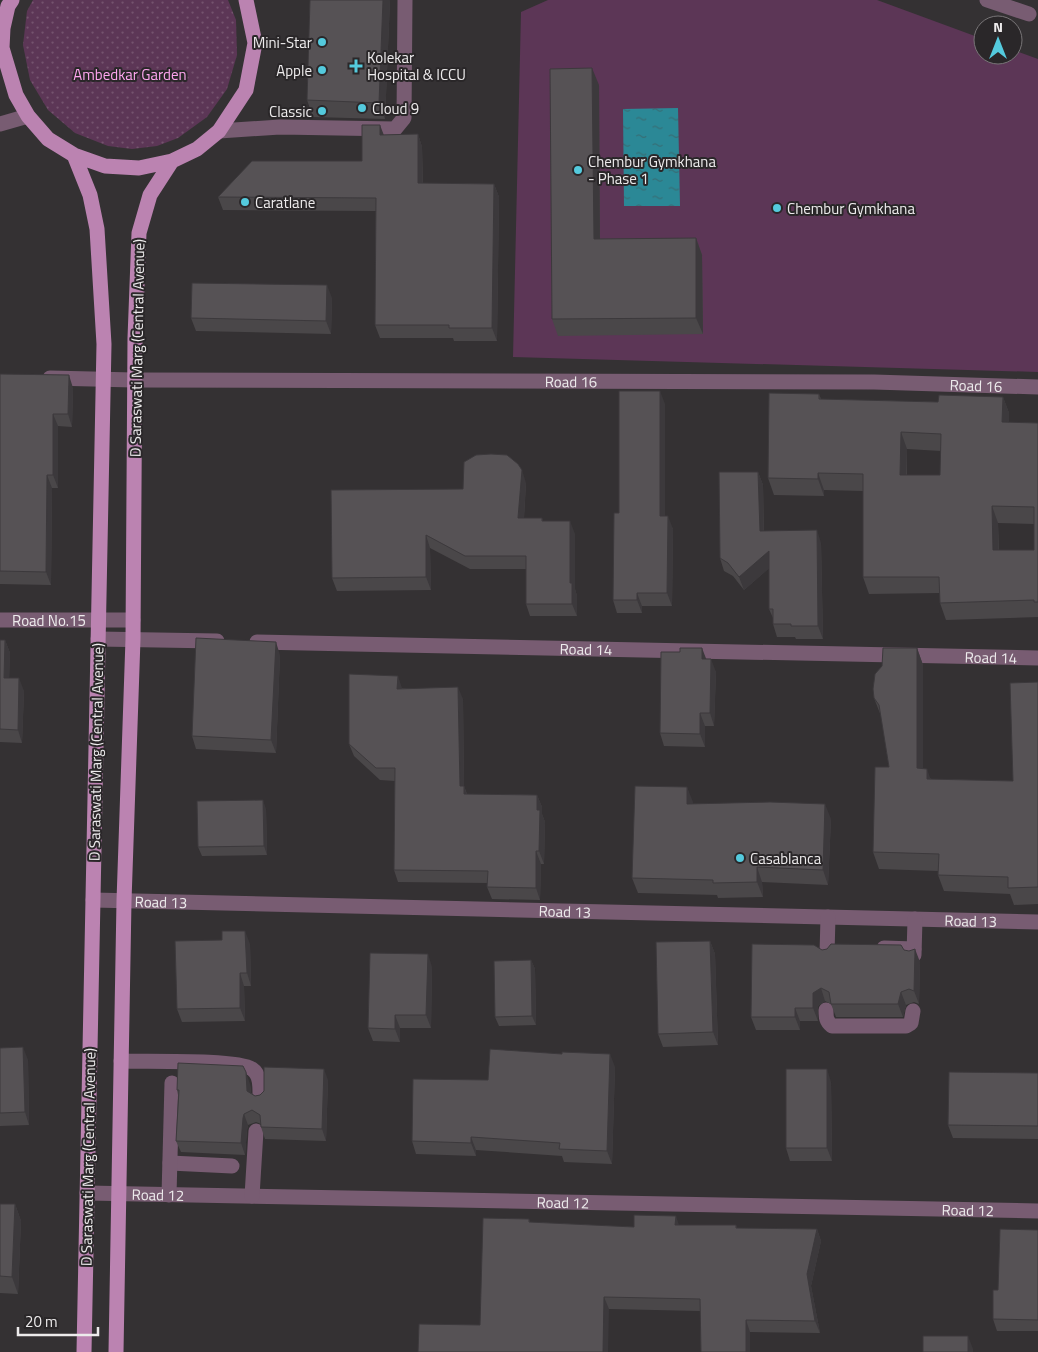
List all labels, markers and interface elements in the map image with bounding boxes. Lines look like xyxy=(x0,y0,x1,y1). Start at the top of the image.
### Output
north arrow xyxy=(973,15,1023,65)
text: N xyxy=(993,16,1003,37)
place label: Mini-Star xyxy=(253,31,312,54)
marker: Mini-Star xyxy=(316,36,328,48)
place label: Kolekar Hospital & ICCU xyxy=(367,46,466,86)
place label: Apple xyxy=(276,59,312,82)
marker: Kolekar Hospital & ICCU xyxy=(349,59,363,73)
park label: Ambedkar Garden xyxy=(73,63,187,86)
marker: Apple xyxy=(316,64,328,76)
place label: Cloud 9 xyxy=(372,97,419,120)
place label: Classic xyxy=(269,100,312,123)
marker: Cloud 9 xyxy=(356,102,368,114)
marker: Classic xyxy=(316,105,328,117)
place label: Chembur Gymkhana - Phase 1 xyxy=(588,150,716,190)
marker: Chembur Gymkhana - Phase 1 xyxy=(572,164,584,176)
place label: Caratlane xyxy=(255,191,315,214)
marker: Caratlane xyxy=(239,196,251,208)
place label: Chembur Gymkhana xyxy=(787,197,915,220)
marker: Chembur Gymkhana xyxy=(771,202,783,214)
street label: D Saraswati Marg (Central Avenue) xyxy=(124,239,150,457)
street label: Road 16 xyxy=(545,370,597,393)
street label: Road 16 xyxy=(949,373,1003,397)
street label: Road No.15 xyxy=(12,609,86,632)
street label: Road 14 xyxy=(559,637,612,661)
street label: D Saraswati Marg (Central Avenue) xyxy=(83,643,109,861)
street label: Road 14 xyxy=(964,645,1017,669)
place label: Casablanca xyxy=(750,847,822,870)
marker: Casablanca xyxy=(734,852,746,864)
street label: Road 13 xyxy=(134,889,188,914)
street label: Road 13 xyxy=(538,899,591,923)
street label: Road 13 xyxy=(944,908,997,933)
street label: D Saraswati Marg (Central Avenue) xyxy=(75,1048,101,1266)
street label: Road 12 xyxy=(131,1182,185,1206)
street label: Road 12 xyxy=(536,1190,589,1214)
street label: Road 12 xyxy=(941,1198,994,1222)
scale bar xyxy=(18,1304,98,1336)
text: 20 m xyxy=(25,1310,58,1333)

